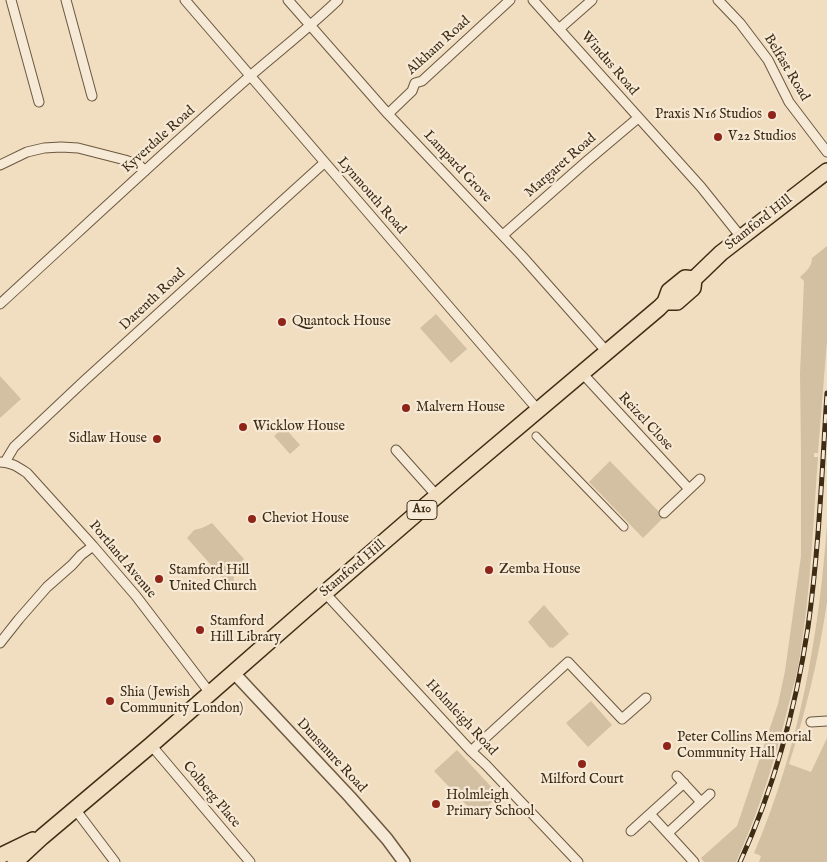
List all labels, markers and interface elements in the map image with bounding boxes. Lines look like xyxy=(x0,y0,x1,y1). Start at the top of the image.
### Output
street label: Alkham Road xyxy=(404,13,474,79)
street label: Windus Road xyxy=(577,29,641,99)
street label: Belfast Road xyxy=(759,31,813,105)
street label: Kyverdale Road xyxy=(119,103,199,177)
place label: Praxis N16 Studios xyxy=(655,107,762,123)
marker: Praxis N16 Studios xyxy=(766,109,778,121)
street label: Lampard Grove xyxy=(419,127,495,207)
place label: V22 Studios xyxy=(728,129,796,145)
street label: Margaret Road xyxy=(522,130,600,202)
marker: V22 Studios xyxy=(712,131,724,143)
street label: Lynmouth Road xyxy=(333,154,409,238)
street label: Stamford Hill xyxy=(722,192,796,254)
street label: Darenth Road xyxy=(117,265,189,335)
place label: Quantock House xyxy=(292,314,391,330)
marker: Quantock House xyxy=(276,316,288,328)
street label: Reizel Close xyxy=(614,390,676,454)
place label: Malvern House xyxy=(416,400,505,416)
marker: Malvern House xyxy=(400,402,412,414)
place label: Wicklow House xyxy=(253,419,345,435)
marker: Wicklow House xyxy=(237,421,249,433)
place label: Sidlaw House xyxy=(69,431,147,447)
marker: Sidlaw House xyxy=(151,433,163,445)
road number: A10 xyxy=(407,500,437,520)
place label: Cheviot House xyxy=(262,511,349,527)
marker: Cheviot House xyxy=(246,513,258,525)
street label: Portland Avenue xyxy=(85,518,159,602)
street label: Stamford Hill xyxy=(317,537,389,601)
place label: Zemba House xyxy=(499,562,581,578)
place label: Stamford Hill United Church xyxy=(169,563,257,596)
marker: Zemba House xyxy=(483,564,495,576)
marker: Stamford Hill United Church xyxy=(153,573,165,585)
place label: Stamford Hill Library xyxy=(210,614,281,646)
marker: Stamford Hill Library xyxy=(194,624,206,636)
street label: Holmleigh Road xyxy=(422,677,500,759)
place label: Shia (Jewish Community London) xyxy=(120,685,243,718)
marker: Shia (Jewish Community London) xyxy=(104,695,116,707)
street label: Dunsmure Road xyxy=(292,715,370,797)
place label: Peter Collins Memorial Community Hall xyxy=(677,730,812,762)
marker: Peter Collins Memorial Community Hall xyxy=(661,740,673,752)
street label: Colberg Place xyxy=(178,758,244,832)
marker: Milford Court xyxy=(576,758,588,770)
place label: Milford Court xyxy=(540,772,624,788)
place label: Holmleigh Primary School xyxy=(446,788,534,820)
marker: Holmleigh Primary School xyxy=(430,798,442,810)

